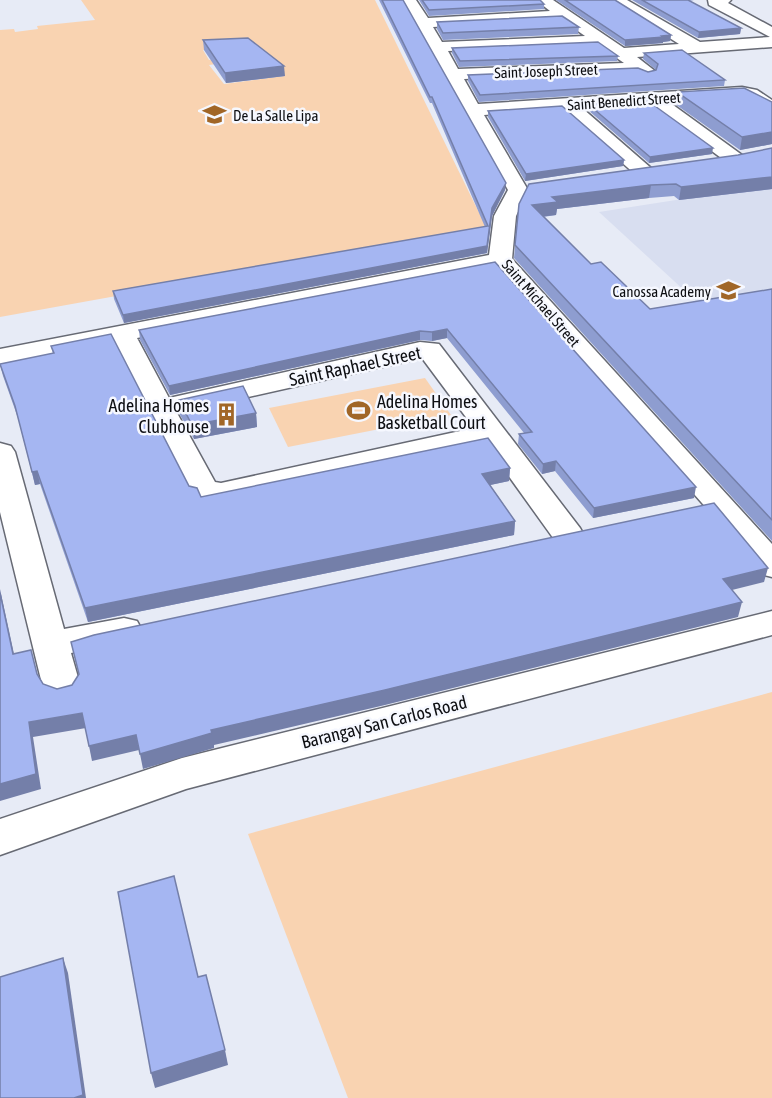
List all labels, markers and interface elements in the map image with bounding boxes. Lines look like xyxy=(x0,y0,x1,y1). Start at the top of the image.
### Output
street label: Saint Joseph Street xyxy=(494,61,598,81)
street label: Saint Benedict Street xyxy=(567,89,681,113)
school or university icon: De La Salle Lipa xyxy=(202,102,228,128)
place label: De La Salle Lipa xyxy=(233,107,318,124)
street label: Saint Michael Street xyxy=(499,256,583,350)
school or university icon: Canossa Academy xyxy=(716,278,742,304)
place label: Canossa Academy xyxy=(613,283,711,300)
street label: Saint Raphael Street xyxy=(287,342,423,390)
place label: Adelina Homes Basketball Court xyxy=(377,391,486,433)
place label: Adelina Homes Clubhouse xyxy=(109,395,209,437)
sports icon: Adelina Homes Basketball Court xyxy=(346,398,372,424)
building icon: Adelina Homes Clubhouse xyxy=(214,402,240,428)
street label: Barangay San Carlos Road xyxy=(299,691,469,753)

